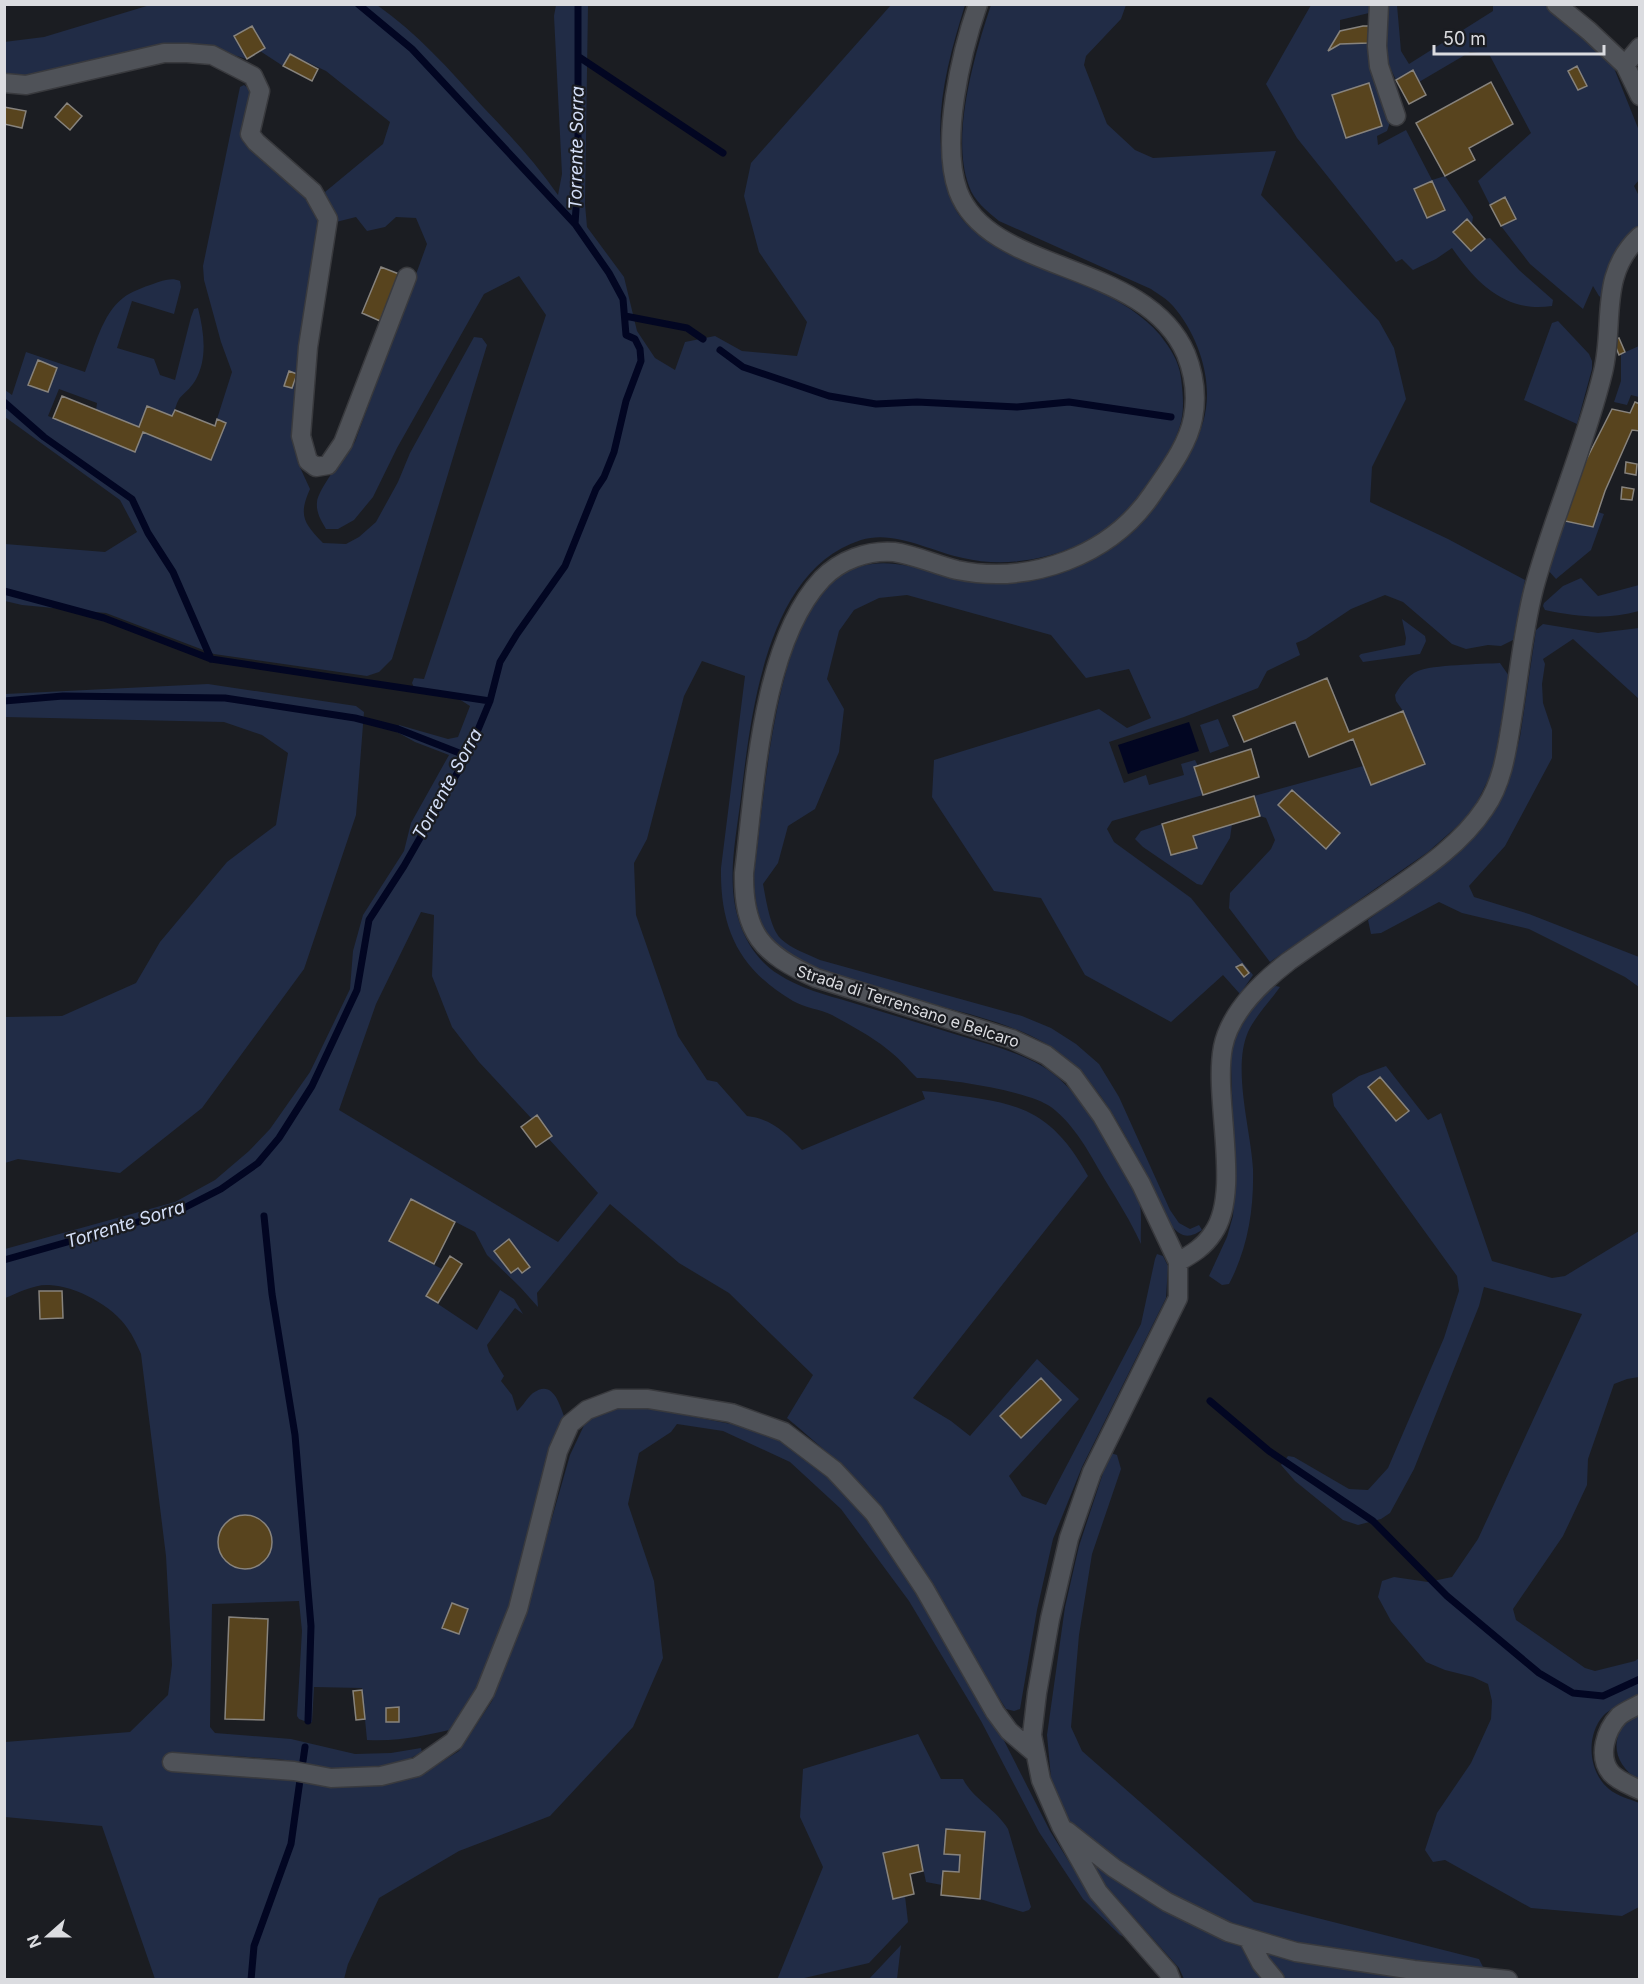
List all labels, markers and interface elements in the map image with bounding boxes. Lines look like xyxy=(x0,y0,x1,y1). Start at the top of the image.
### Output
scale bar xyxy=(1434,18,1604,56)
text: 50 m xyxy=(1443,28,1486,49)
water label: Torrente Sorra xyxy=(564,86,588,210)
water label: Torrente Sorra xyxy=(408,725,486,843)
street label: Strada di Terrensano e Belcaro xyxy=(794,960,1022,1052)
water label: Torrente Sorra xyxy=(63,1196,187,1252)
north arrow xyxy=(18,1906,78,1966)
text: N xyxy=(22,1932,46,1951)

